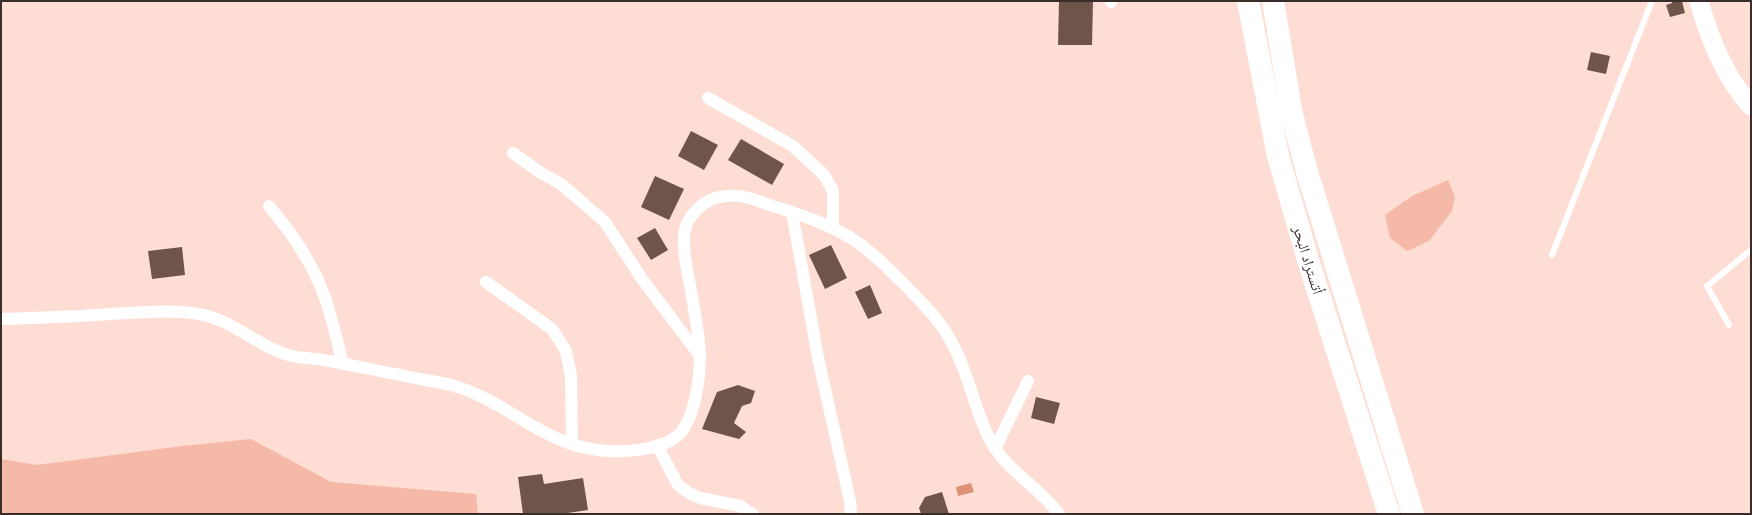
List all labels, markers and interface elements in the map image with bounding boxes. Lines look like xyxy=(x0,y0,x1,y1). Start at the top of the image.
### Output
street label: أتستراد البحر xyxy=(1289,222,1328,296)

